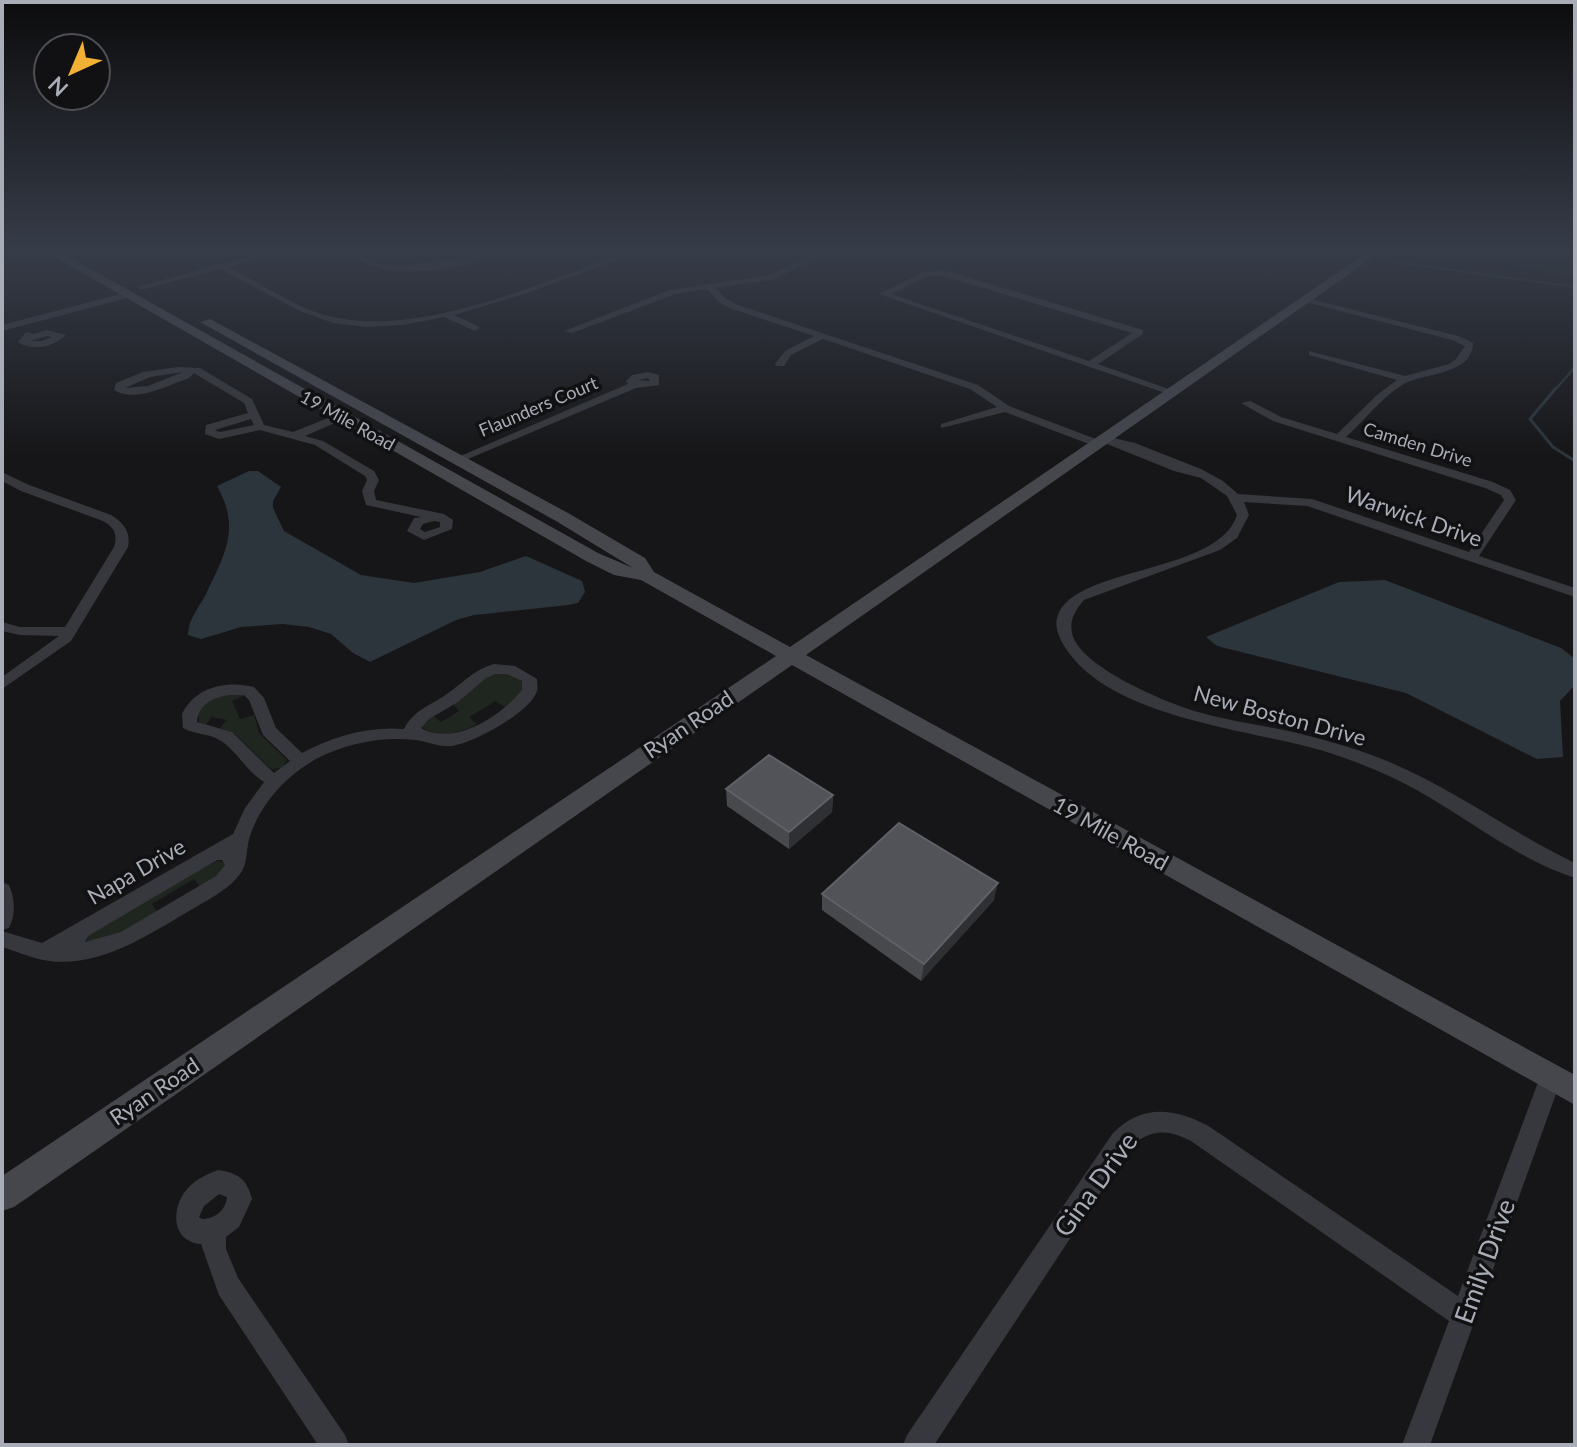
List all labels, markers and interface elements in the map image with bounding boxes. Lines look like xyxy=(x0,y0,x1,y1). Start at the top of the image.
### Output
north arrow xyxy=(32,32,112,112)
text: N xyxy=(42,71,73,102)
street label: Flaunders Court xyxy=(475,371,601,441)
street label: 19 Mile Road xyxy=(297,385,399,455)
street label: Camden Drive xyxy=(1361,417,1475,471)
street label: Warwick Drive xyxy=(1342,480,1486,552)
street label: New Boston Drive xyxy=(1191,679,1369,751)
street label: Ryan Road xyxy=(638,684,738,764)
street label: 19 Mile Road xyxy=(1049,790,1173,876)
street label: Napa Drive xyxy=(82,832,190,910)
street label: Ryan Road xyxy=(104,1051,204,1131)
street label: Gina Drive xyxy=(1046,1126,1144,1242)
street label: Emily Drive xyxy=(1447,1195,1521,1327)

